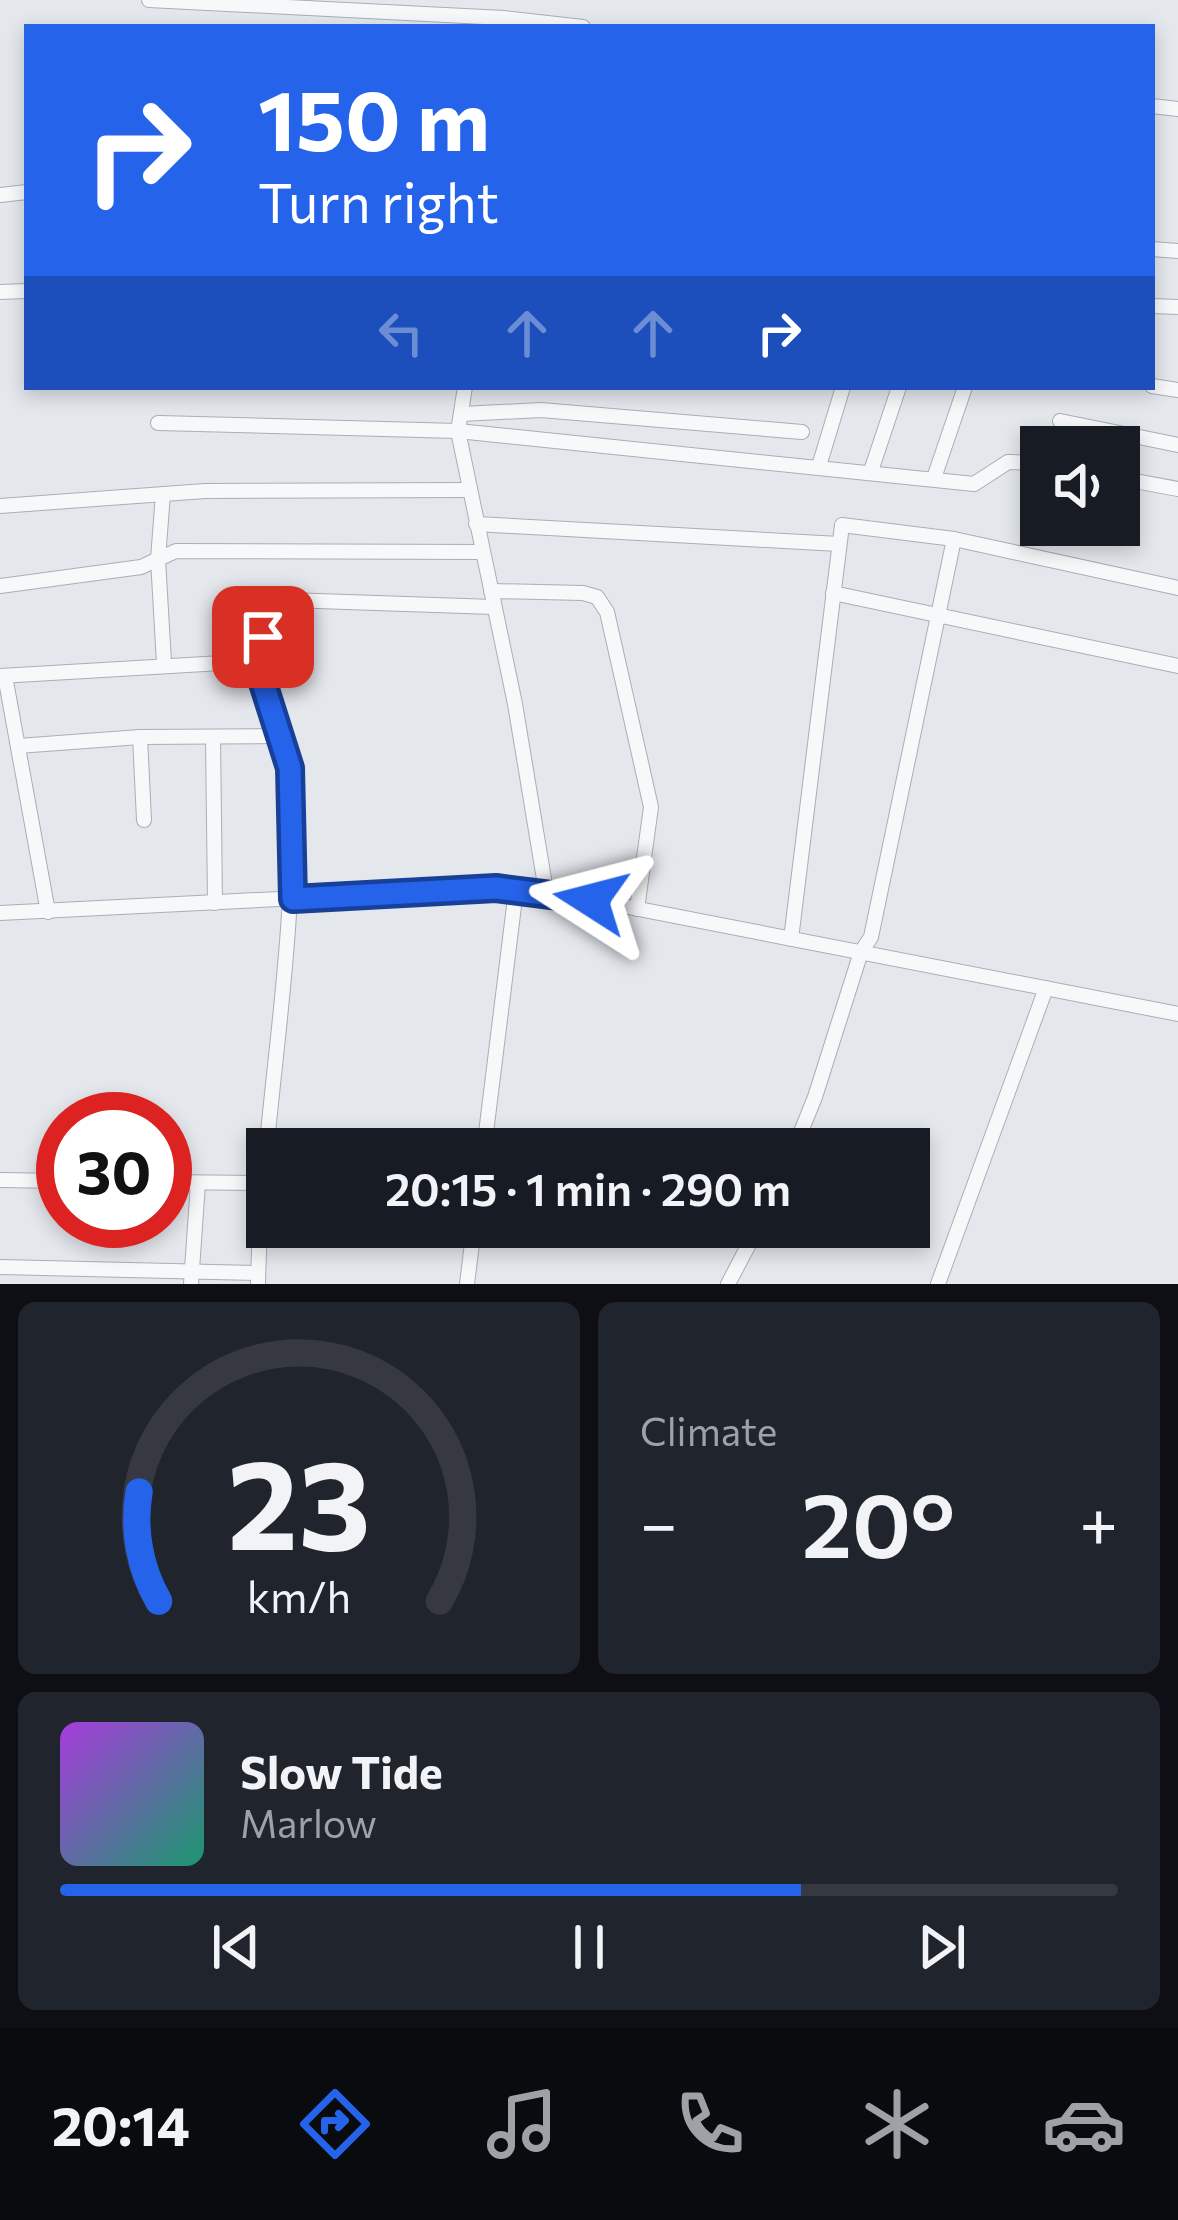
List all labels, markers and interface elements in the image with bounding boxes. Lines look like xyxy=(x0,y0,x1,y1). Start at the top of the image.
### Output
text: 150 m xyxy=(258,66,490,168)
icon: right xyxy=(60,72,216,228)
text: Turn right xyxy=(258,168,499,234)
icon: left xyxy=(368,300,434,366)
icon: ahead xyxy=(494,300,560,366)
icon: ahead xyxy=(620,300,686,366)
icon: right xyxy=(746,300,812,366)
map controls xyxy=(1020,426,1140,546)
button: sound xyxy=(1020,426,1140,546)
pin xyxy=(212,586,314,688)
icon: arrive xyxy=(230,604,296,670)
position arrow xyxy=(528,837,654,963)
speed limit sign: 30 xyxy=(36,1092,192,1248)
text: 20:15 · 1 min · 290 m xyxy=(385,1160,791,1215)
text: Climate xyxy=(640,1406,777,1454)
text: 23 xyxy=(227,1423,371,1576)
text: 20° xyxy=(801,1466,955,1577)
text: − xyxy=(640,1481,678,1562)
text: + xyxy=(1079,1481,1118,1562)
text: km/h xyxy=(247,1569,351,1622)
text: Slow Tide xyxy=(240,1743,443,1798)
text: Marlow xyxy=(240,1798,377,1846)
icon: previous xyxy=(203,1914,269,1980)
icon: pause xyxy=(556,1914,622,1980)
icon: next xyxy=(909,1914,975,1980)
icon: directions xyxy=(293,2082,377,2166)
icon: music xyxy=(480,2082,564,2166)
icon: phone xyxy=(668,2082,752,2166)
icon: climate xyxy=(855,2082,939,2166)
icon: car xyxy=(1042,2082,1126,2166)
text: 20:14 xyxy=(52,2091,190,2157)

